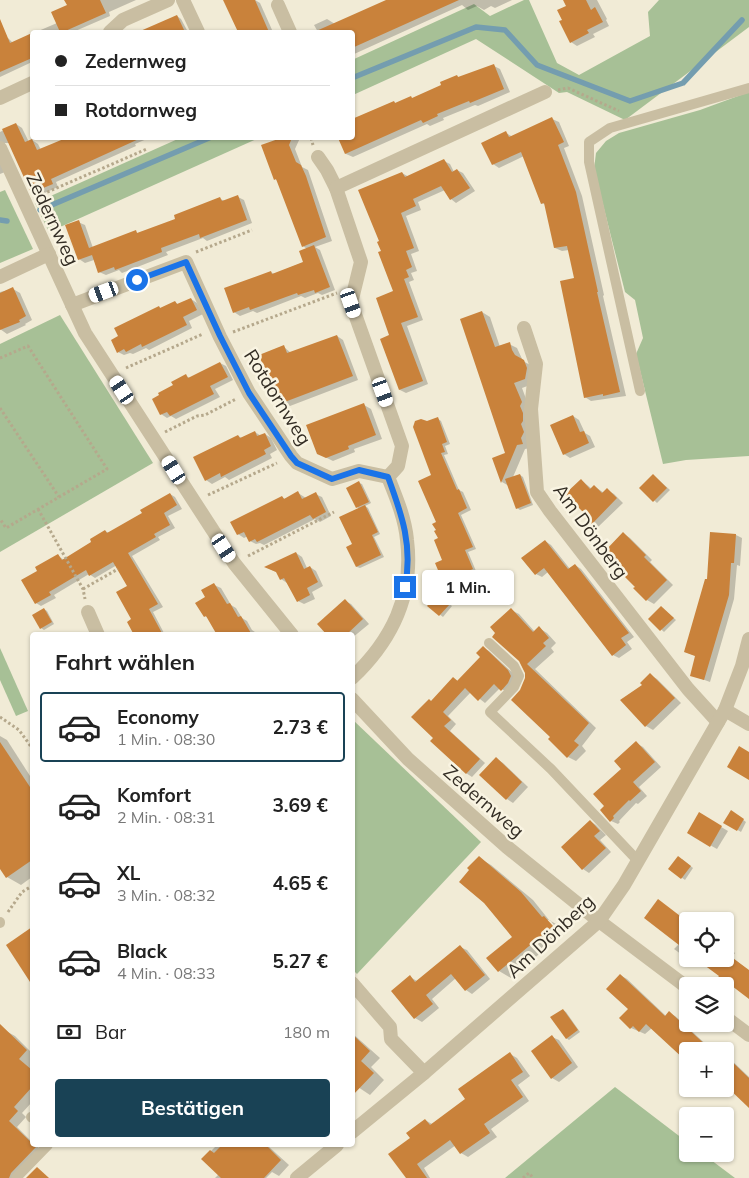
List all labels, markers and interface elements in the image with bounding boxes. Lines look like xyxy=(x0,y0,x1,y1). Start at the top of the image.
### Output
text: Zedernweg xyxy=(85,49,187,73)
text: Rotdornweg xyxy=(85,98,197,122)
street label: Zedernweg xyxy=(21,169,85,269)
route start xyxy=(126,269,148,291)
car xyxy=(87,280,120,304)
car xyxy=(339,286,362,320)
street label: Rotdornweg xyxy=(239,345,317,449)
car xyxy=(107,373,136,407)
car xyxy=(370,375,395,409)
car xyxy=(159,453,188,487)
street label: Am Dönberg xyxy=(548,479,634,583)
car xyxy=(209,531,238,565)
callout: 1 Min. xyxy=(422,570,515,604)
route end xyxy=(394,576,416,598)
text: 1 Min. xyxy=(445,577,491,597)
text: Fahrt wählen xyxy=(55,648,195,676)
icon: car xyxy=(57,705,102,750)
text: Economy xyxy=(117,705,199,729)
text: 2.73 € xyxy=(272,715,328,739)
text: 1 Min. · 08:30 xyxy=(117,729,215,749)
street label: Zedernweg xyxy=(439,759,529,843)
icon: car xyxy=(57,783,102,828)
text: Komfort xyxy=(117,783,191,807)
text: 3.69 € xyxy=(272,793,328,817)
text: 2 Min. · 08:31 xyxy=(117,807,215,827)
icon: car xyxy=(57,861,102,906)
text: XL xyxy=(117,861,140,885)
text: 4.65 € xyxy=(272,871,328,895)
text: 3 Min. · 08:32 xyxy=(117,885,215,905)
street label: Am Dönberg xyxy=(501,889,599,983)
map controls xyxy=(679,912,734,1162)
button: locate xyxy=(679,912,734,967)
icon: car xyxy=(57,939,102,984)
text: Black xyxy=(117,939,167,963)
text: 5.27 € xyxy=(272,949,328,973)
text: 4 Min. · 08:33 xyxy=(117,963,215,983)
button: layers xyxy=(679,977,734,1032)
icon: cash xyxy=(55,1018,83,1046)
text: Bar xyxy=(95,1020,126,1044)
text: 180 m xyxy=(283,1022,330,1042)
button: + xyxy=(679,1042,734,1097)
button: Bestätigen xyxy=(55,1079,330,1137)
button: − xyxy=(679,1107,734,1162)

